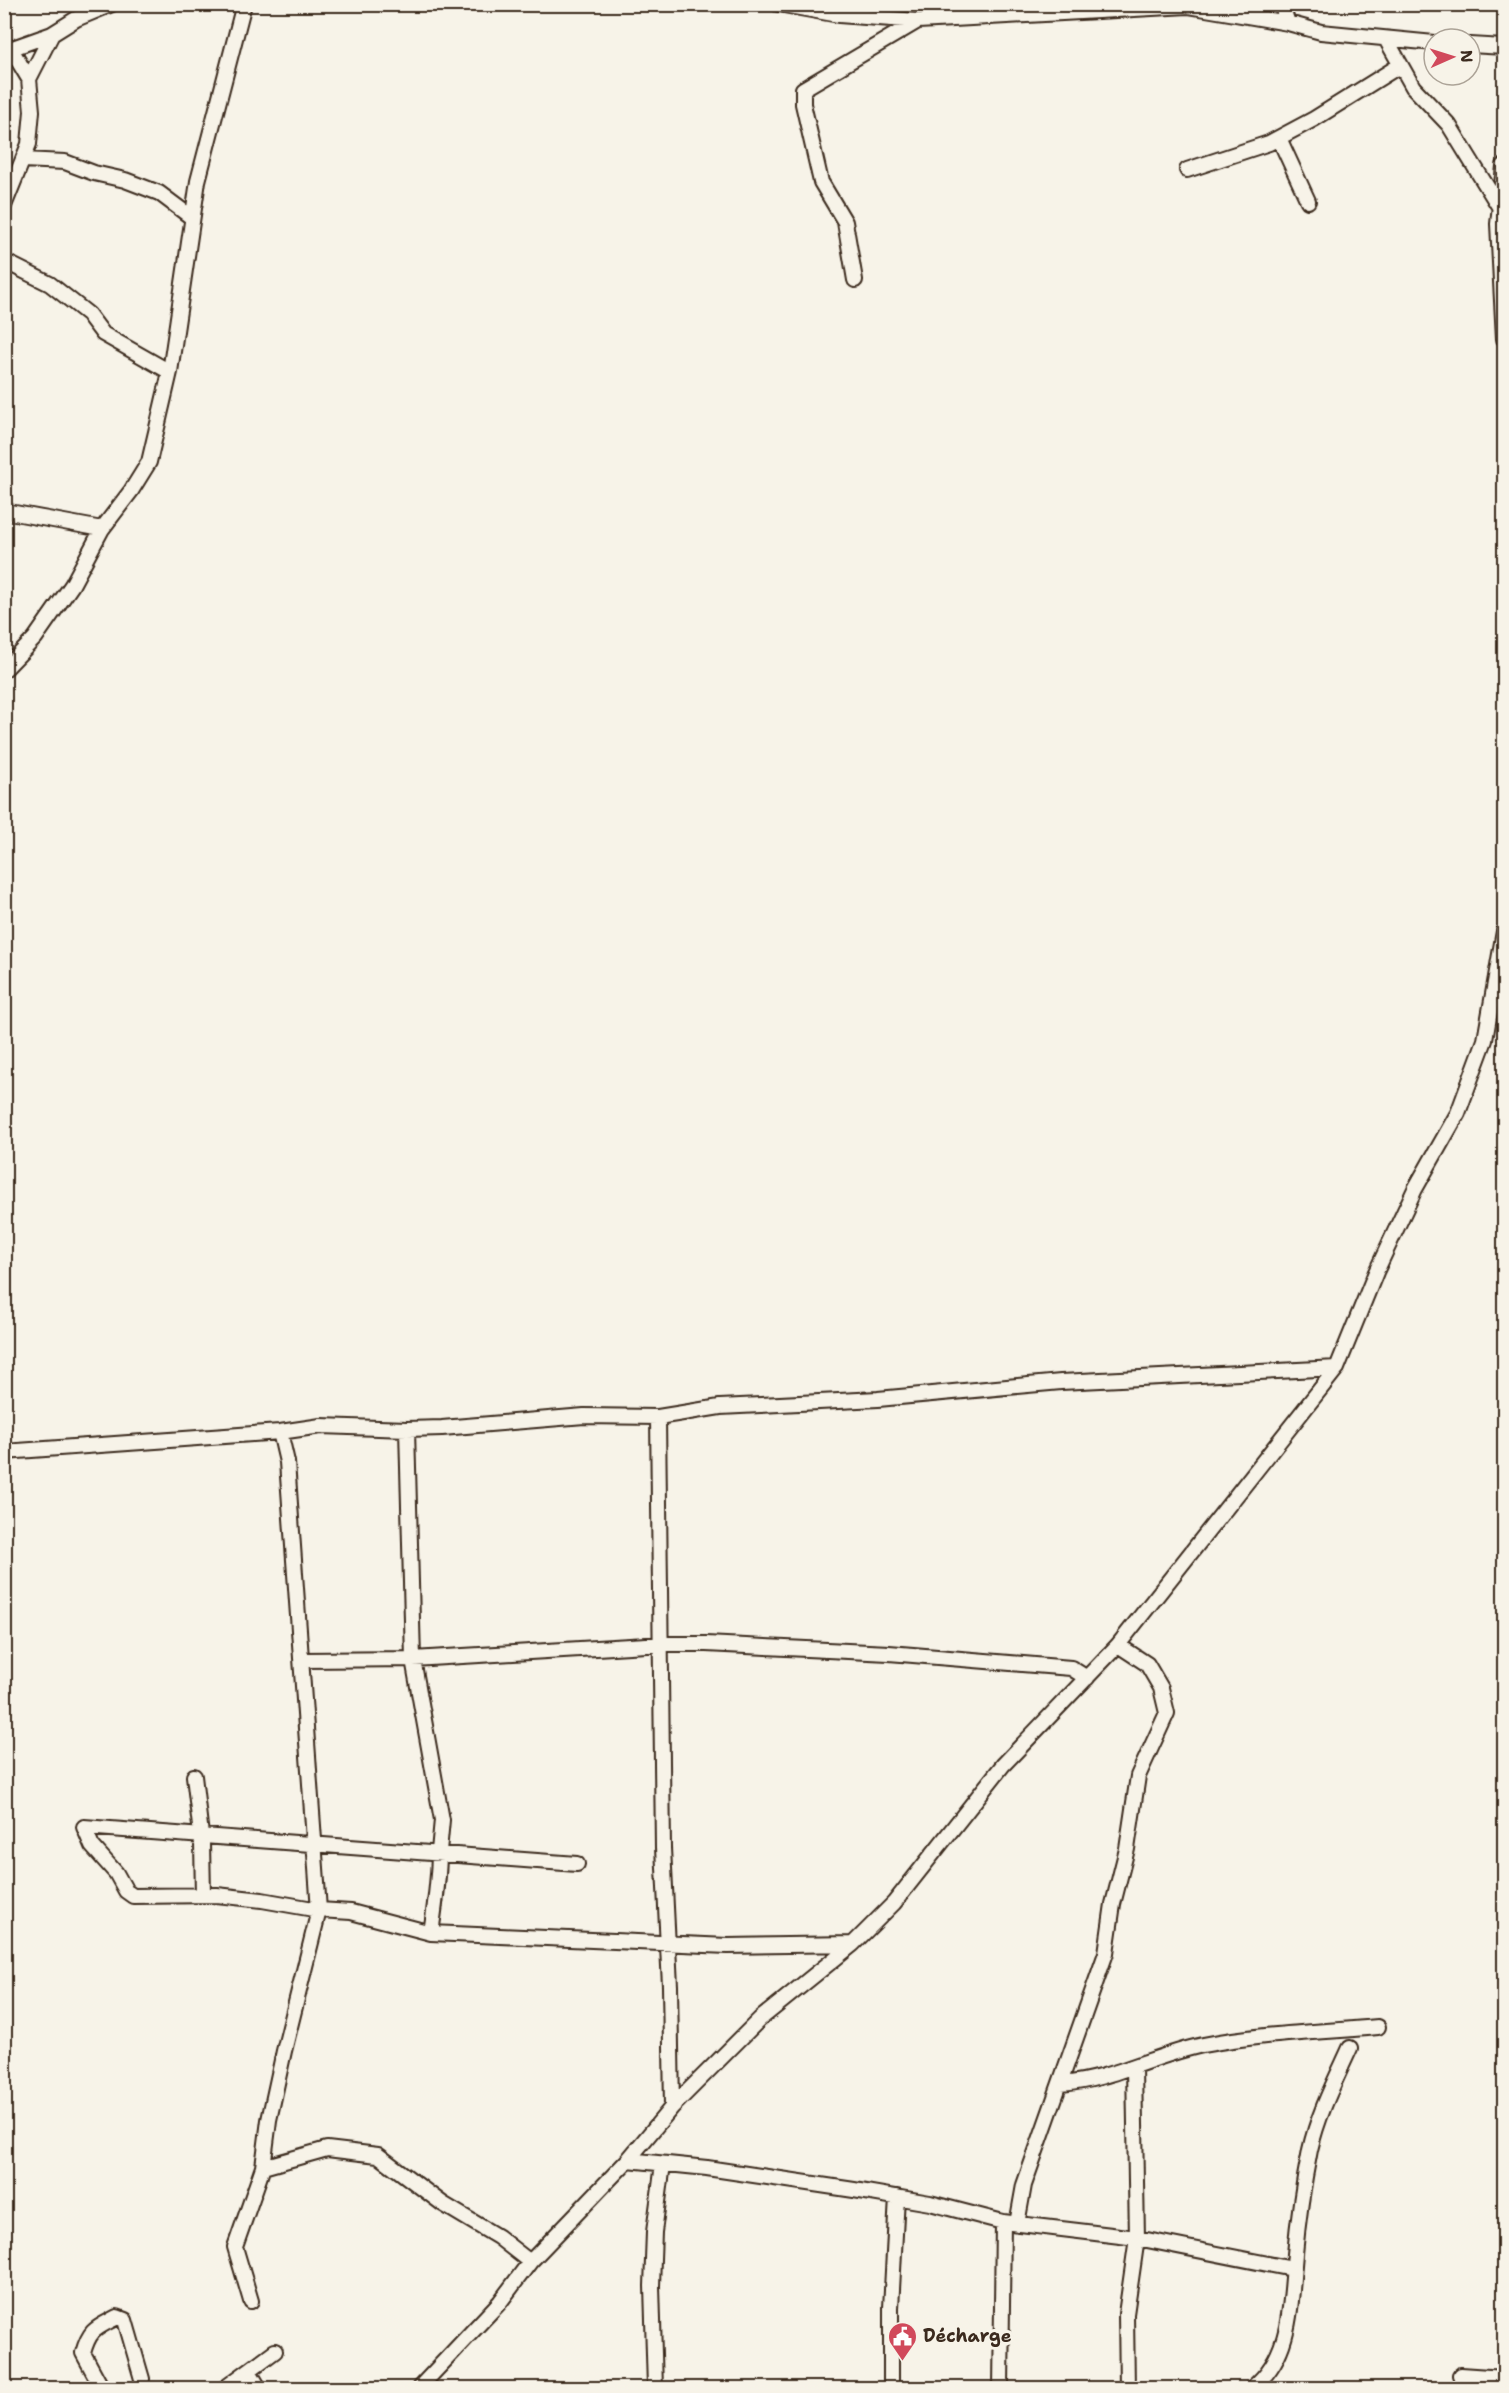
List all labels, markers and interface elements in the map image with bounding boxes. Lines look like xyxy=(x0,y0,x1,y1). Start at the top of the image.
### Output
north arrow xyxy=(1422,27,1482,87)
text: N xyxy=(1456,49,1477,63)
public building icon: Décharge xyxy=(886,2320,918,2362)
place label: Décharge xyxy=(923,2324,1012,2348)

